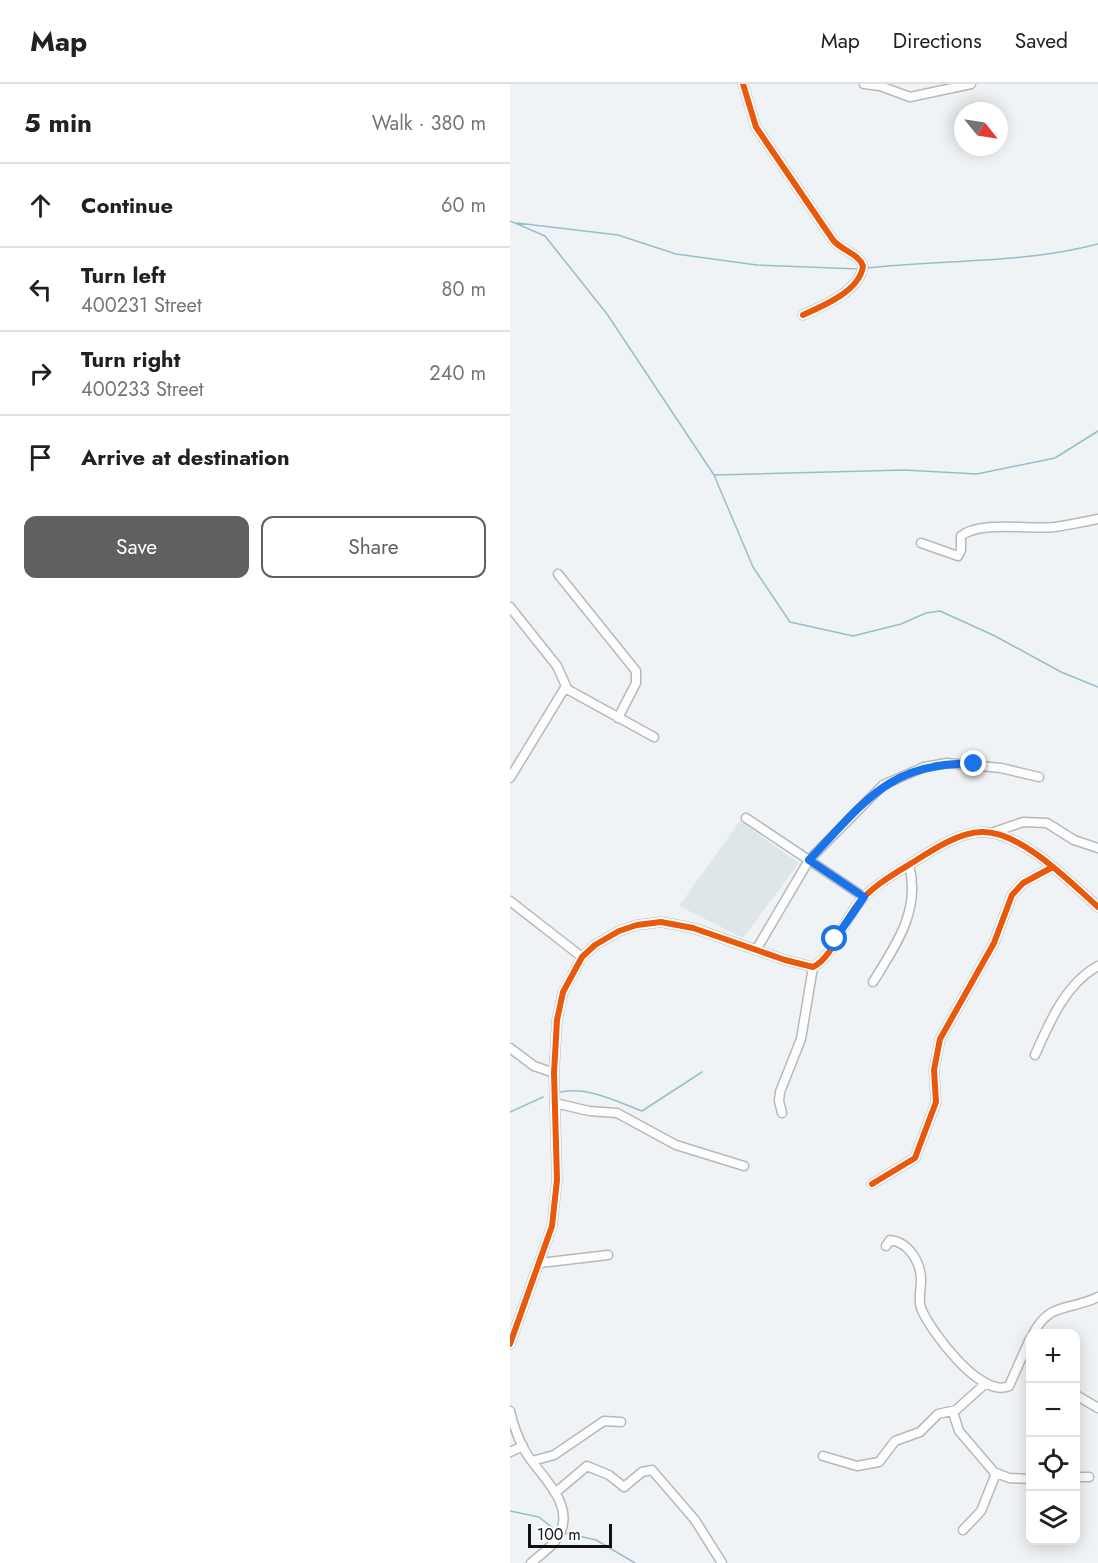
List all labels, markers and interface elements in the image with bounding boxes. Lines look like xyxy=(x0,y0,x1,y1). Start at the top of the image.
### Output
text: Map xyxy=(30,21,87,62)
text: Map xyxy=(821,26,860,56)
text: Directions xyxy=(893,26,982,56)
text: Saved xyxy=(1015,26,1068,56)
north arrow xyxy=(954,102,1008,156)
text: 5 min xyxy=(24,104,92,142)
text: Walk · 380 m xyxy=(372,109,486,138)
icon: ahead xyxy=(24,189,57,222)
text: Continue xyxy=(81,189,173,221)
text: 60 m xyxy=(441,191,486,220)
text: Turn left xyxy=(81,259,166,291)
icon: left xyxy=(24,273,57,306)
text: 80 m xyxy=(441,275,486,304)
text: 400231 Street xyxy=(81,291,202,320)
text: Turn right xyxy=(81,343,181,375)
icon: right xyxy=(24,357,57,390)
text: 240 m xyxy=(429,359,486,388)
text: 400233 Street xyxy=(81,375,204,404)
icon: arrive xyxy=(24,441,57,474)
text: Arrive at destination xyxy=(81,441,290,473)
button: Save xyxy=(24,516,249,578)
button: Share xyxy=(261,516,486,578)
route end xyxy=(960,750,986,776)
route start xyxy=(821,925,847,951)
map controls xyxy=(1026,1329,1080,1545)
button: + xyxy=(1026,1329,1080,1383)
button: − xyxy=(1026,1383,1080,1437)
button: locate xyxy=(1026,1437,1080,1491)
button: layers xyxy=(1026,1491,1080,1545)
scale bar xyxy=(528,1521,612,1548)
text: 100 m xyxy=(537,1523,581,1546)

